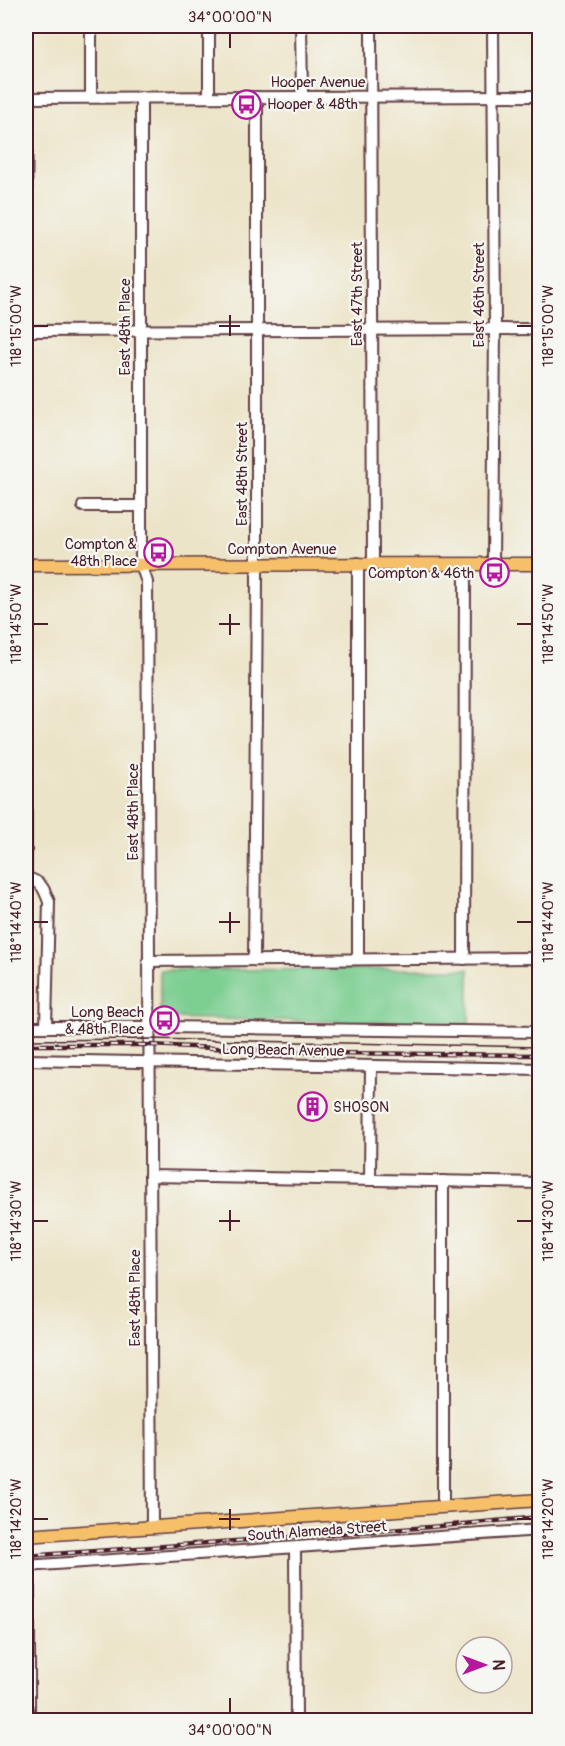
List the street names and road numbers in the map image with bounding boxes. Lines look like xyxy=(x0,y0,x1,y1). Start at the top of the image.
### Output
street label: Hooper Avenue xyxy=(271,73,366,92)
street label: East 47th Street xyxy=(348,241,367,346)
street label: East 46th Street xyxy=(470,241,489,348)
street label: East 48th Place xyxy=(116,278,135,376)
street label: East 48th Street xyxy=(233,421,252,526)
street label: Compton Avenue xyxy=(227,540,337,559)
street label: East 48th Place xyxy=(124,763,143,861)
street label: Long Beach Avenue xyxy=(222,1040,345,1061)
street label: East 48th Place xyxy=(126,1249,145,1347)
street label: South Alameda Street xyxy=(247,1517,388,1546)

